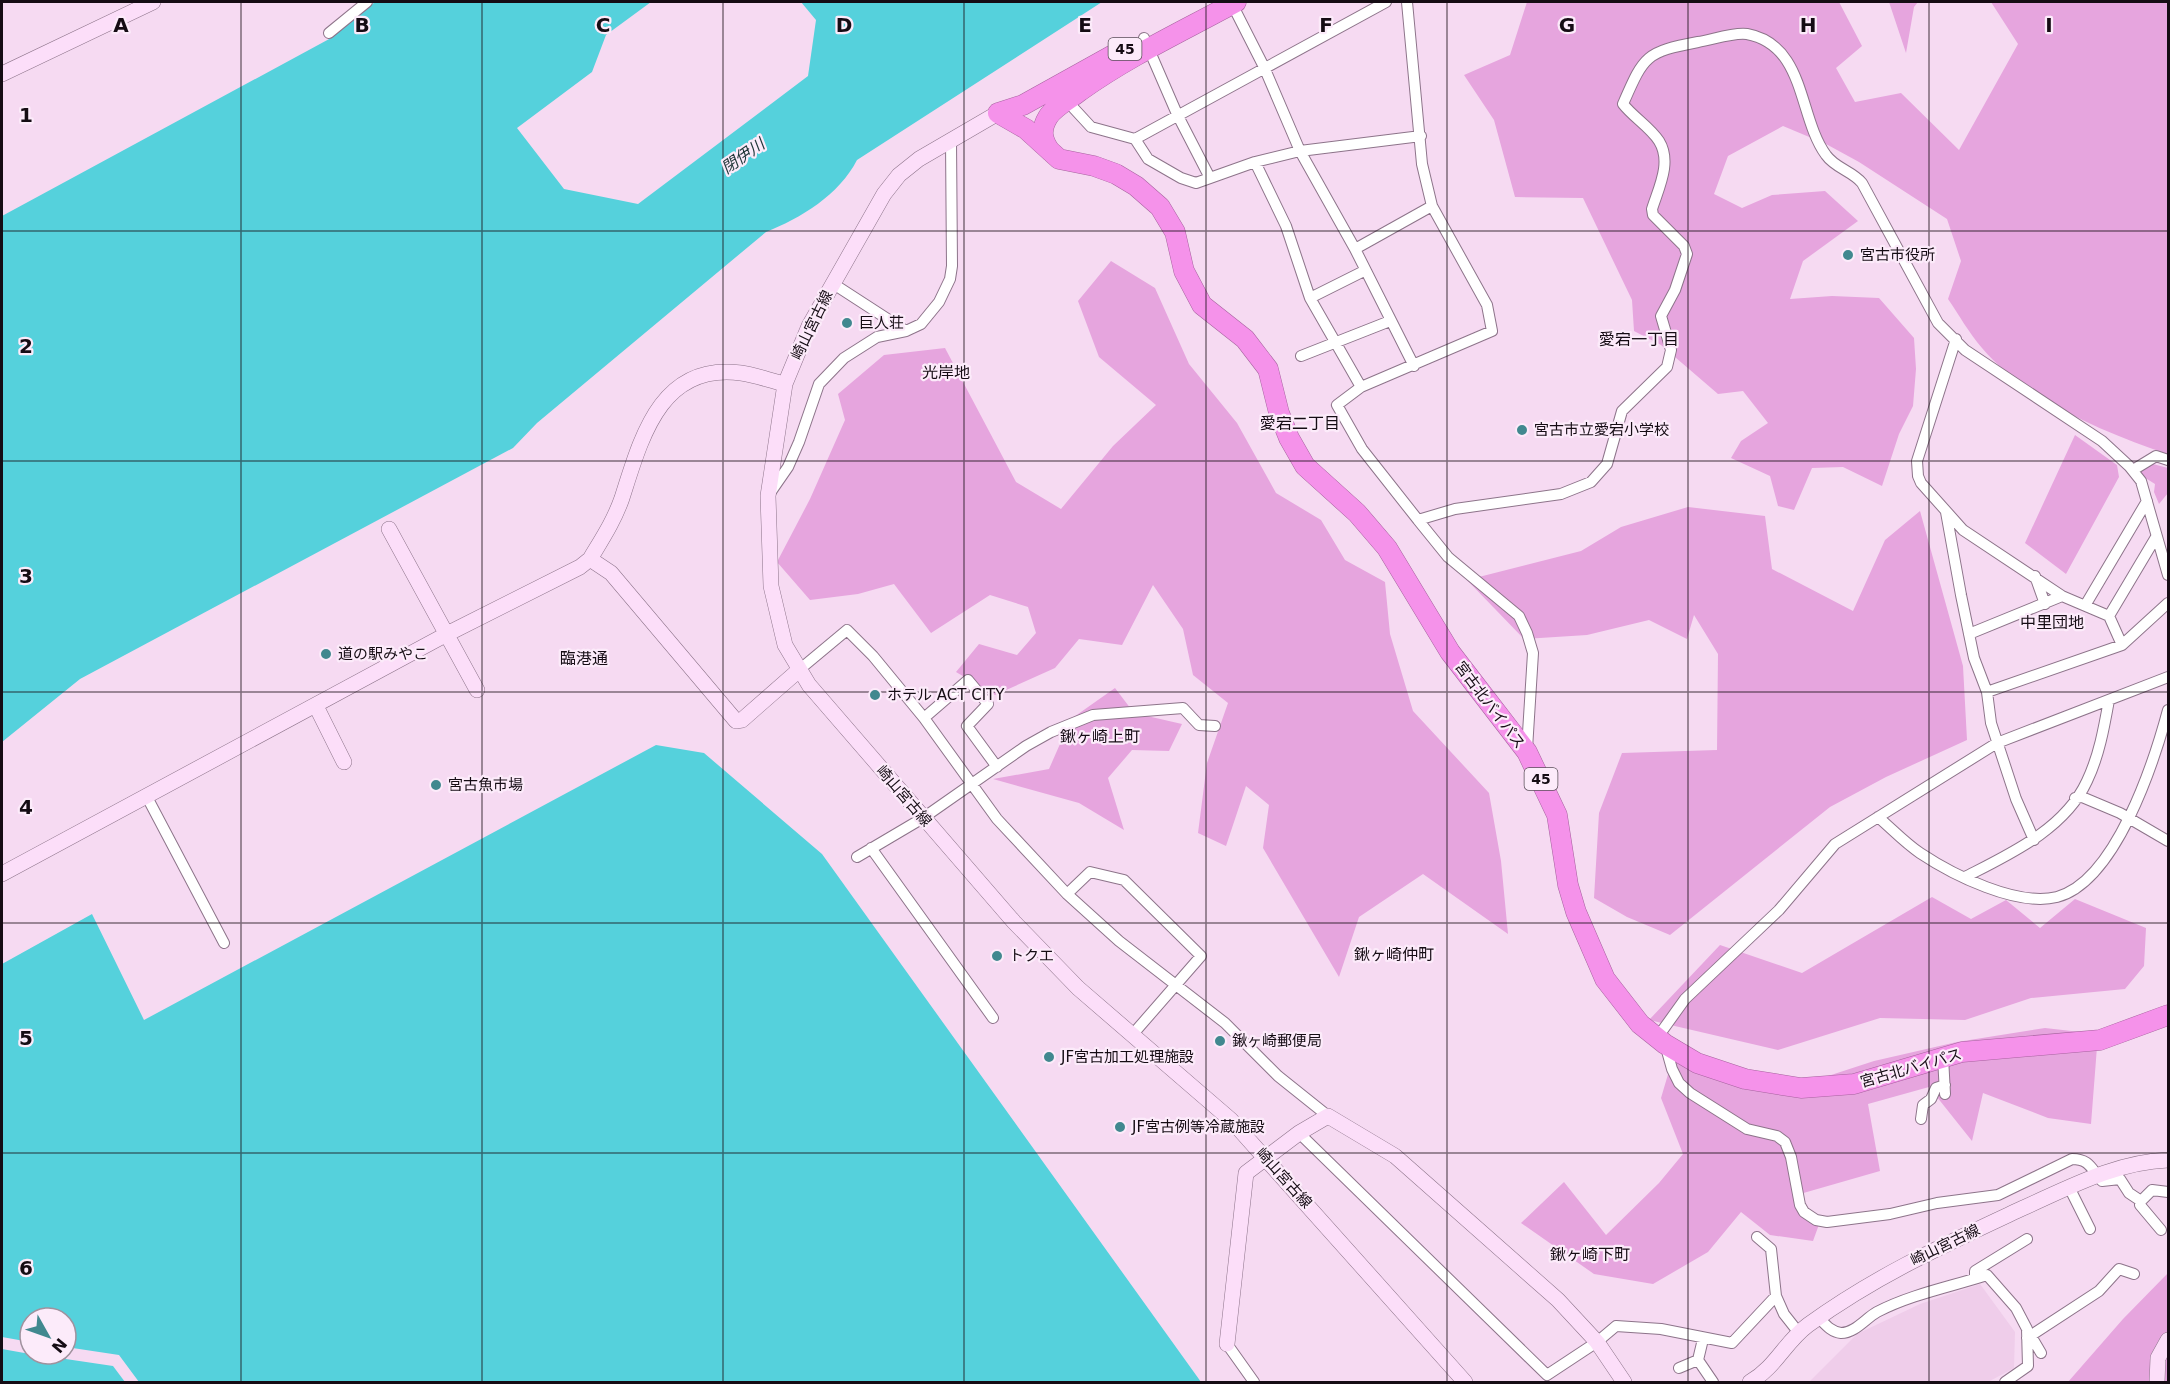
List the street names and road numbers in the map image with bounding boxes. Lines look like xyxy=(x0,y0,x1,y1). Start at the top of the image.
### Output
road number: 45 xyxy=(1108,38,1142,60)
street label: 崎山宮古線 xyxy=(787,287,837,363)
street label: 宮古北バイパス xyxy=(1451,658,1529,752)
street label: 崎山宮古線 xyxy=(873,762,935,830)
road number: 45 xyxy=(1524,768,1558,790)
street label: 宮古北バイパス xyxy=(1858,1045,1964,1091)
street label: 崎山宮古線 xyxy=(1252,1144,1316,1212)
street label: 崎山宮古線 xyxy=(1907,1220,1983,1270)

